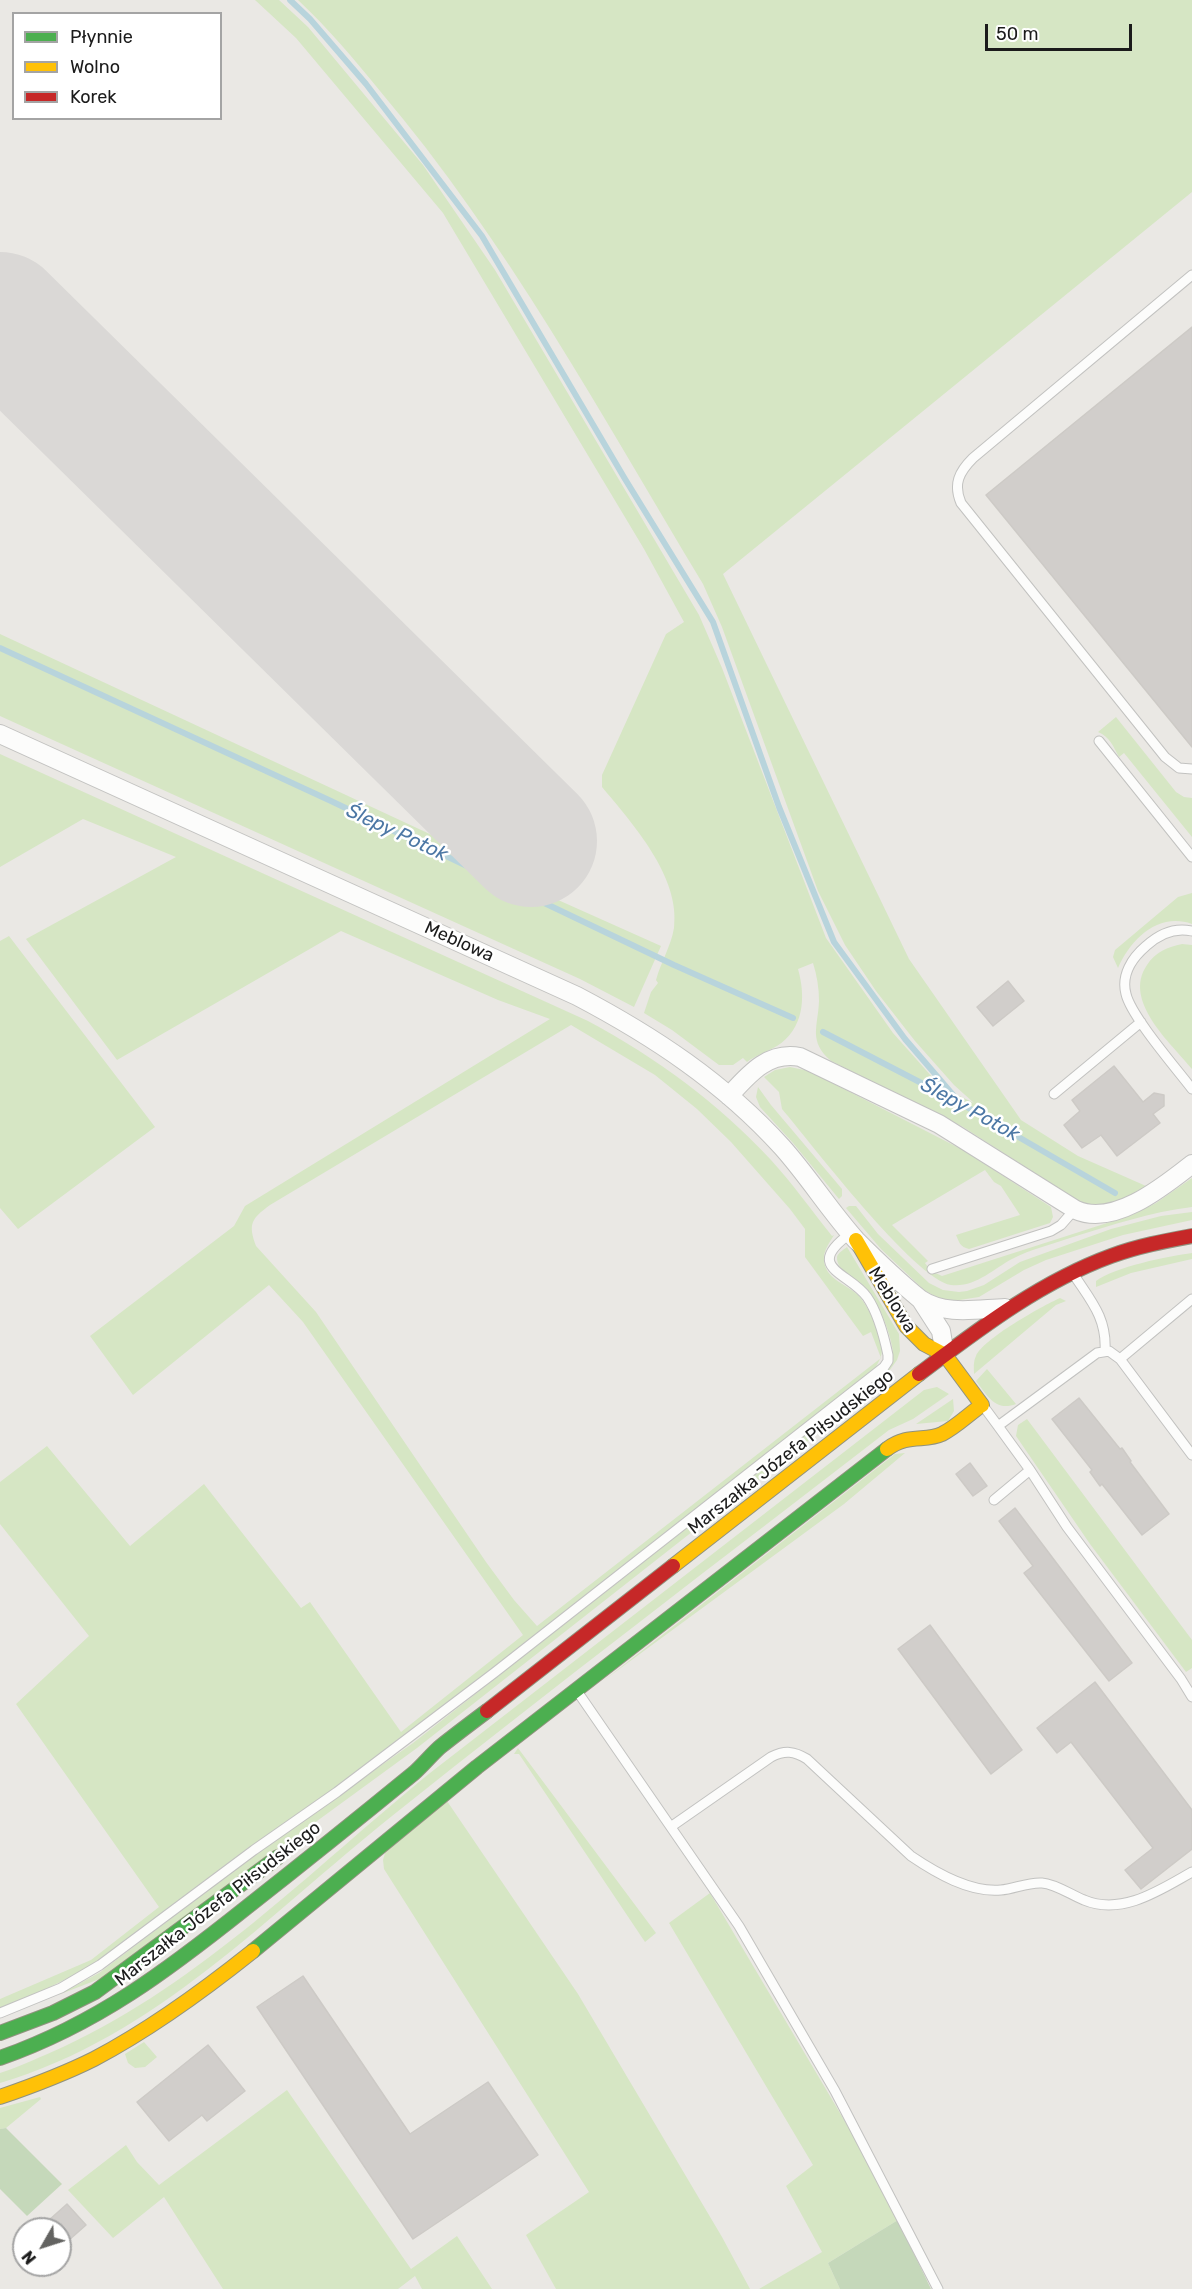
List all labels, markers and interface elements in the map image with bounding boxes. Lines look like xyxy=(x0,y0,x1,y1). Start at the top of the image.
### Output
legend xyxy=(12,12,222,120)
scale bar xyxy=(988,12,1135,50)
text: 50 m xyxy=(996,23,1039,45)
text: Płynnie xyxy=(70,26,133,48)
text: Wolno xyxy=(70,56,120,78)
text: Korek xyxy=(70,86,117,108)
water label: Ślepy Potok xyxy=(342,799,452,867)
street label: Meblowa xyxy=(421,917,497,967)
water label: Ślepy Potok xyxy=(916,1073,1024,1147)
street label: Meblowa xyxy=(863,1263,921,1337)
street label: Marszałka Józefa Piłsudskiego xyxy=(684,1365,898,1539)
street label: Marszałka Józefa Piłsudskiego xyxy=(111,1817,325,1991)
north arrow xyxy=(12,2217,72,2277)
text: N xyxy=(18,2247,40,2268)

